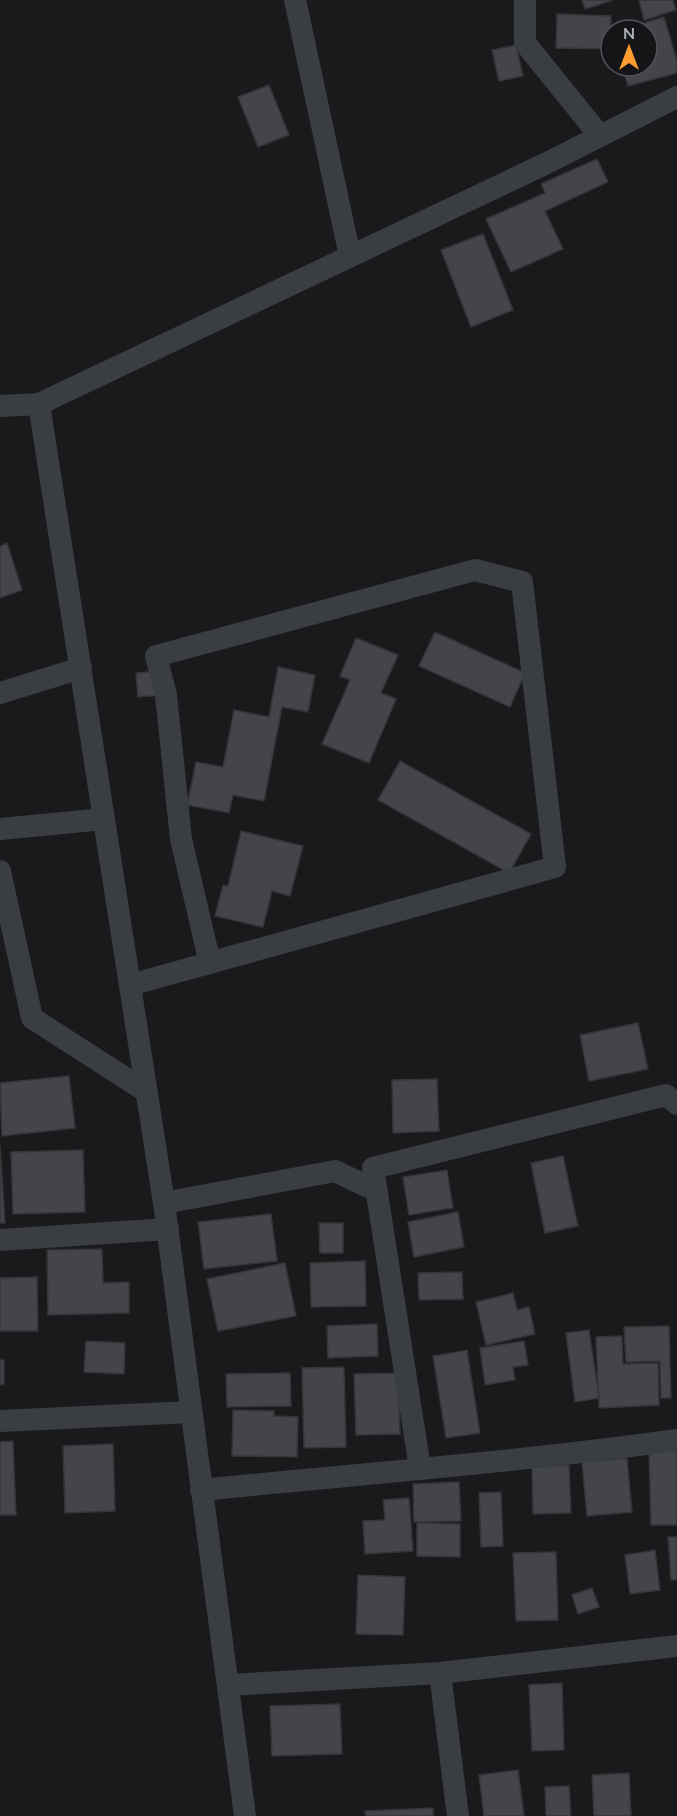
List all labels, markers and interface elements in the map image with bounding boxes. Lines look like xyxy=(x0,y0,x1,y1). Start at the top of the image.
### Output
north arrow xyxy=(599,18,659,78)
text: N xyxy=(623,23,635,43)

